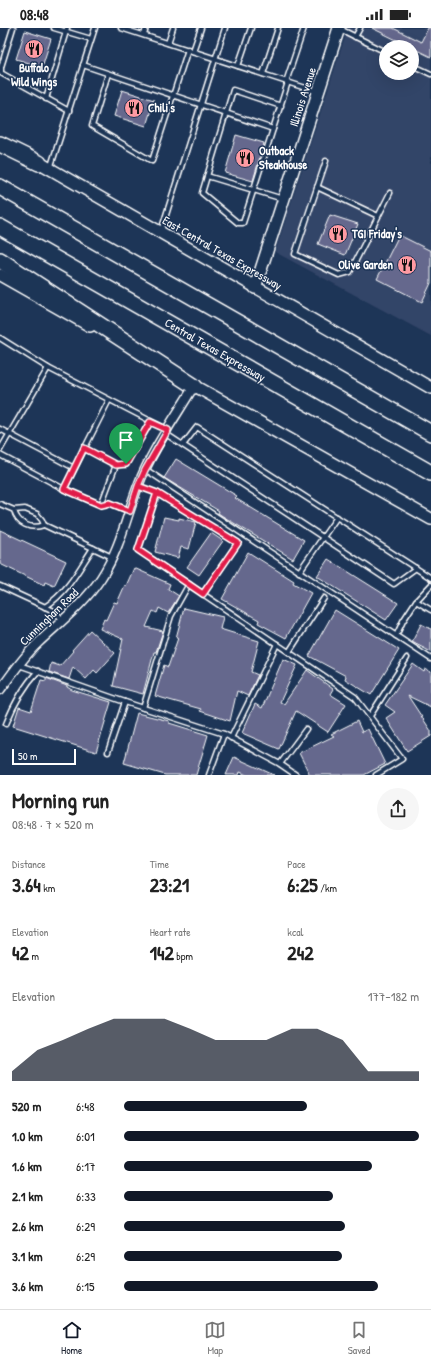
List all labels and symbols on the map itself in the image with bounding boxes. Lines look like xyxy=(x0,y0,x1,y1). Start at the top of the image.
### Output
restaurant icon: Buffalo Wild Wings xyxy=(23,38,45,60)
place label: Buffalo Wild Wings xyxy=(11,59,57,91)
street label: Illinois Avenue xyxy=(285,65,320,129)
restaurant icon: Chili's xyxy=(123,97,145,119)
place label: Chili's xyxy=(148,99,175,116)
place label: Outback Steakhouse xyxy=(259,142,307,173)
restaurant icon: Outback Steakhouse xyxy=(234,147,256,169)
street label: East Central Texas Expressway xyxy=(159,211,285,294)
restaurant icon: TGI Friday's xyxy=(327,223,349,245)
place label: TGI Friday's xyxy=(351,225,402,243)
restaurant icon: Olive Garden xyxy=(396,254,418,276)
place label: Olive Garden xyxy=(338,256,394,273)
street label: Central Texas Expressway xyxy=(162,314,269,385)
pin xyxy=(109,423,143,464)
street label: Cunningham Road xyxy=(15,584,82,649)
scale bar xyxy=(12,747,76,766)

